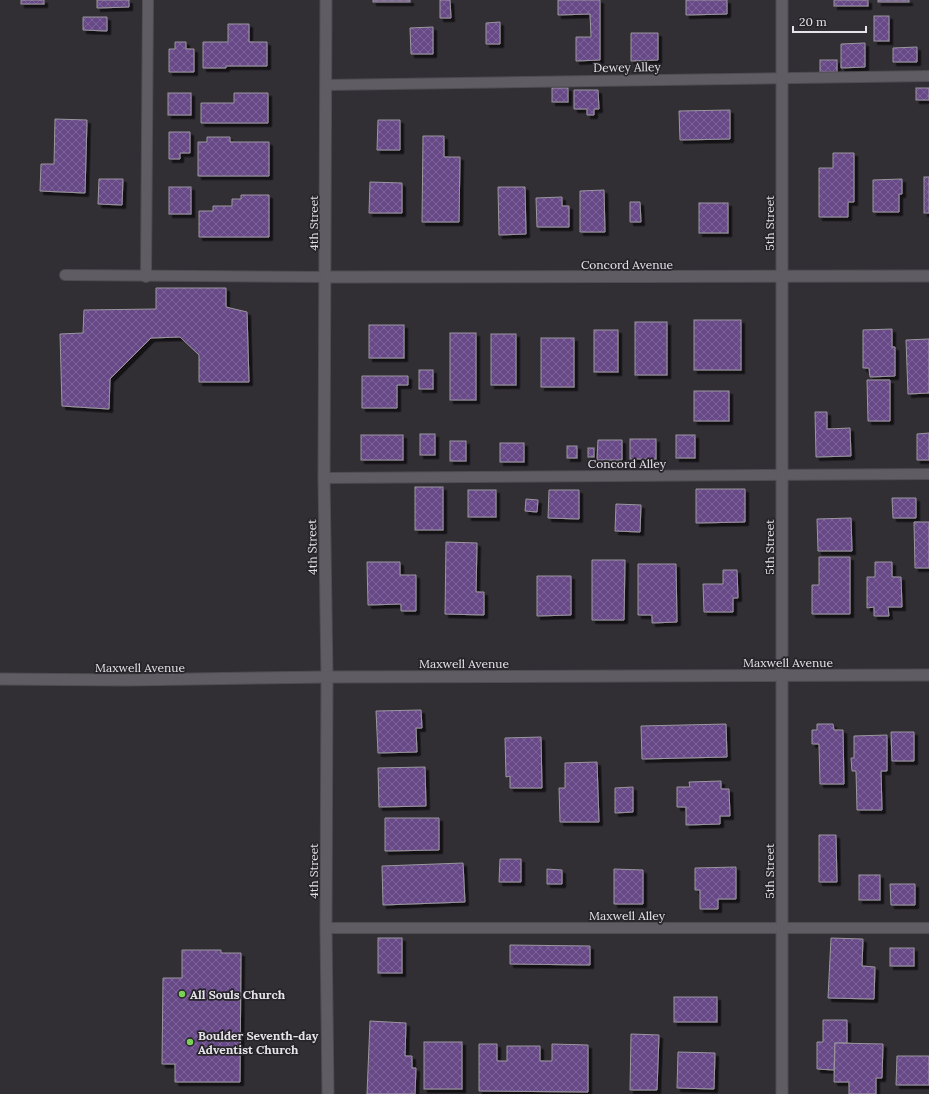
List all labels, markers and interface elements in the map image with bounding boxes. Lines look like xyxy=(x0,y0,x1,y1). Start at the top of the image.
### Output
scale bar xyxy=(793,8,866,34)
text: 20 m xyxy=(799,14,827,29)
street label: Dewey Alley xyxy=(593,59,662,75)
street label: 4th Street xyxy=(306,195,321,251)
street label: 5th Street xyxy=(762,195,777,251)
street label: Concord Avenue xyxy=(581,257,674,272)
street label: Concord Alley xyxy=(588,456,667,471)
street label: 4th Street xyxy=(304,519,320,575)
street label: 5th Street xyxy=(762,519,777,575)
street label: Maxwell Avenue xyxy=(743,655,833,670)
street label: Maxwell Avenue xyxy=(419,656,509,671)
street label: Maxwell Avenue xyxy=(95,660,185,675)
street label: 4th Street xyxy=(306,843,321,899)
street label: 5th Street xyxy=(762,843,777,899)
street label: Maxwell Alley xyxy=(589,908,666,923)
place label: All Souls Church xyxy=(190,987,286,1002)
marker: All Souls Church xyxy=(177,989,187,999)
place label: Boulder Seventh-day Adventist Church xyxy=(198,1028,319,1057)
marker: Boulder Seventh-day Adventist Church xyxy=(185,1037,195,1047)

